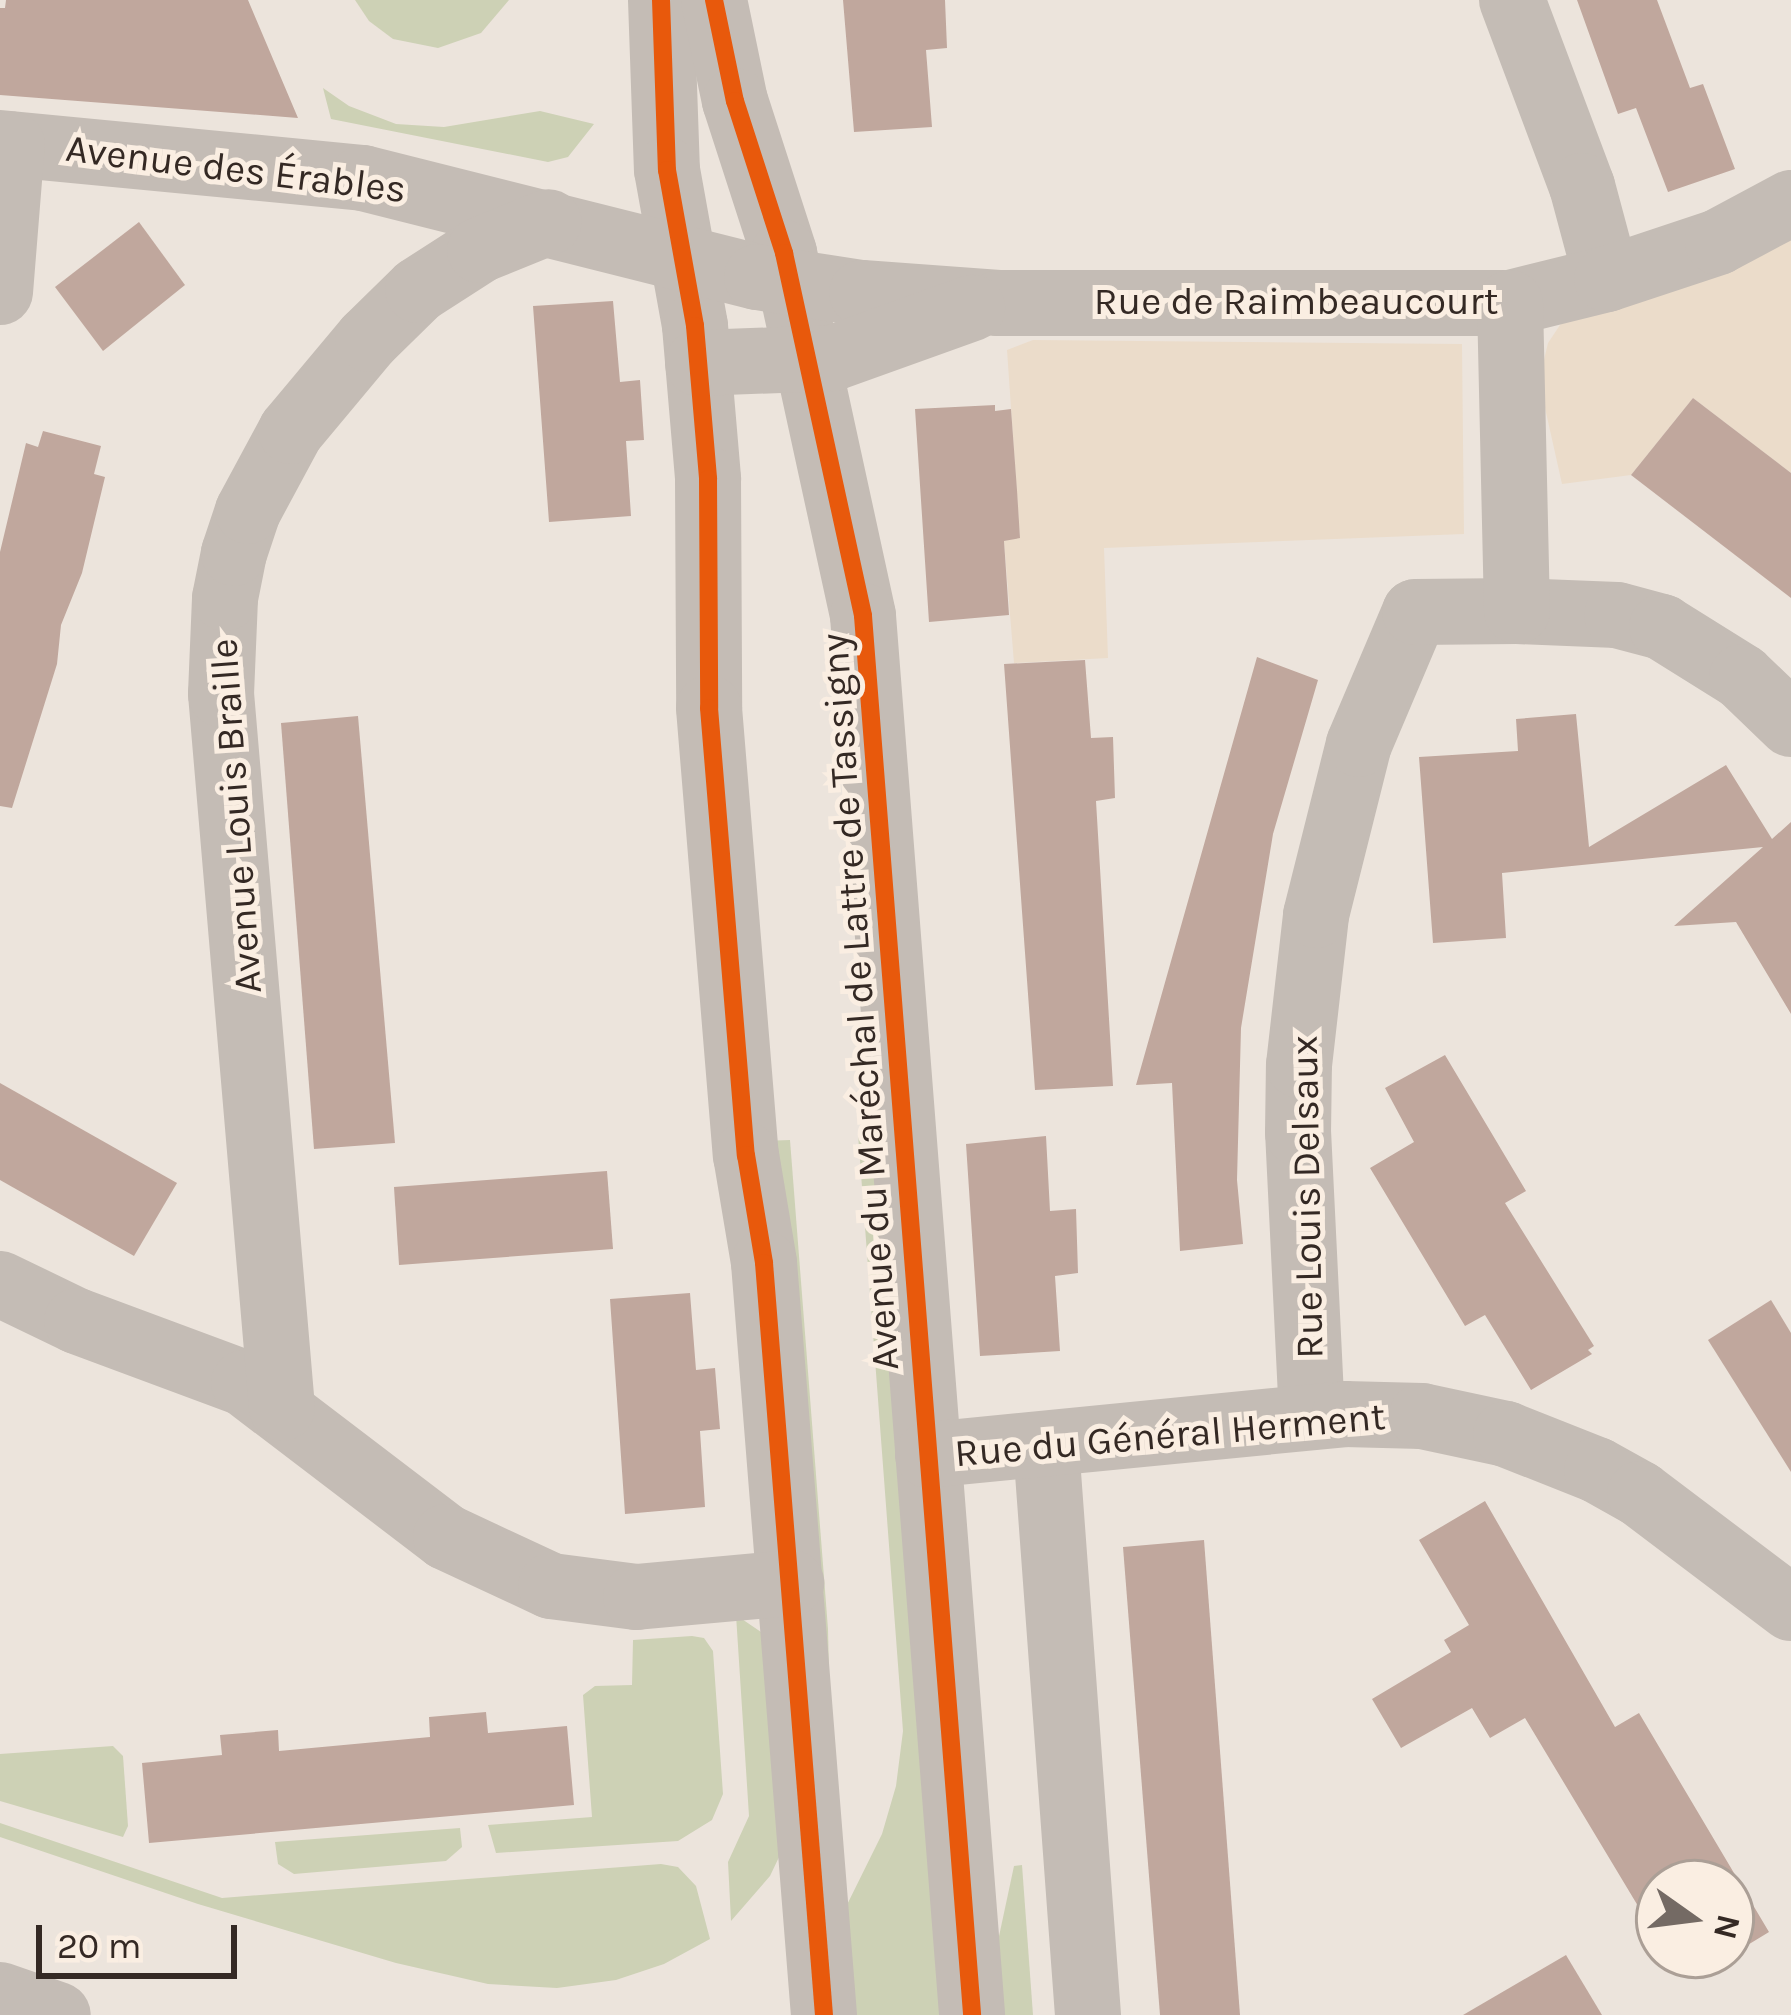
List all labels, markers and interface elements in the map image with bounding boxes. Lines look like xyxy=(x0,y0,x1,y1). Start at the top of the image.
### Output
street label: Avenue des Érables xyxy=(63,125,409,213)
street label: Rue de Raimbeaucourt xyxy=(1094,278,1498,324)
street label: Avenue du Maréchal de Lattre de Tassigny xyxy=(811,632,909,1372)
street label: Avenue Louis Braille xyxy=(200,637,272,995)
street label: Rue Louis Delsaux xyxy=(1281,1035,1333,1359)
street label: Rue du Général Herment xyxy=(953,1393,1387,1477)
north arrow xyxy=(1635,1859,1755,1979)
scale bar xyxy=(42,1901,243,1975)
text: N xyxy=(1706,1911,1748,1943)
text: 20 m xyxy=(57,1925,141,1967)

